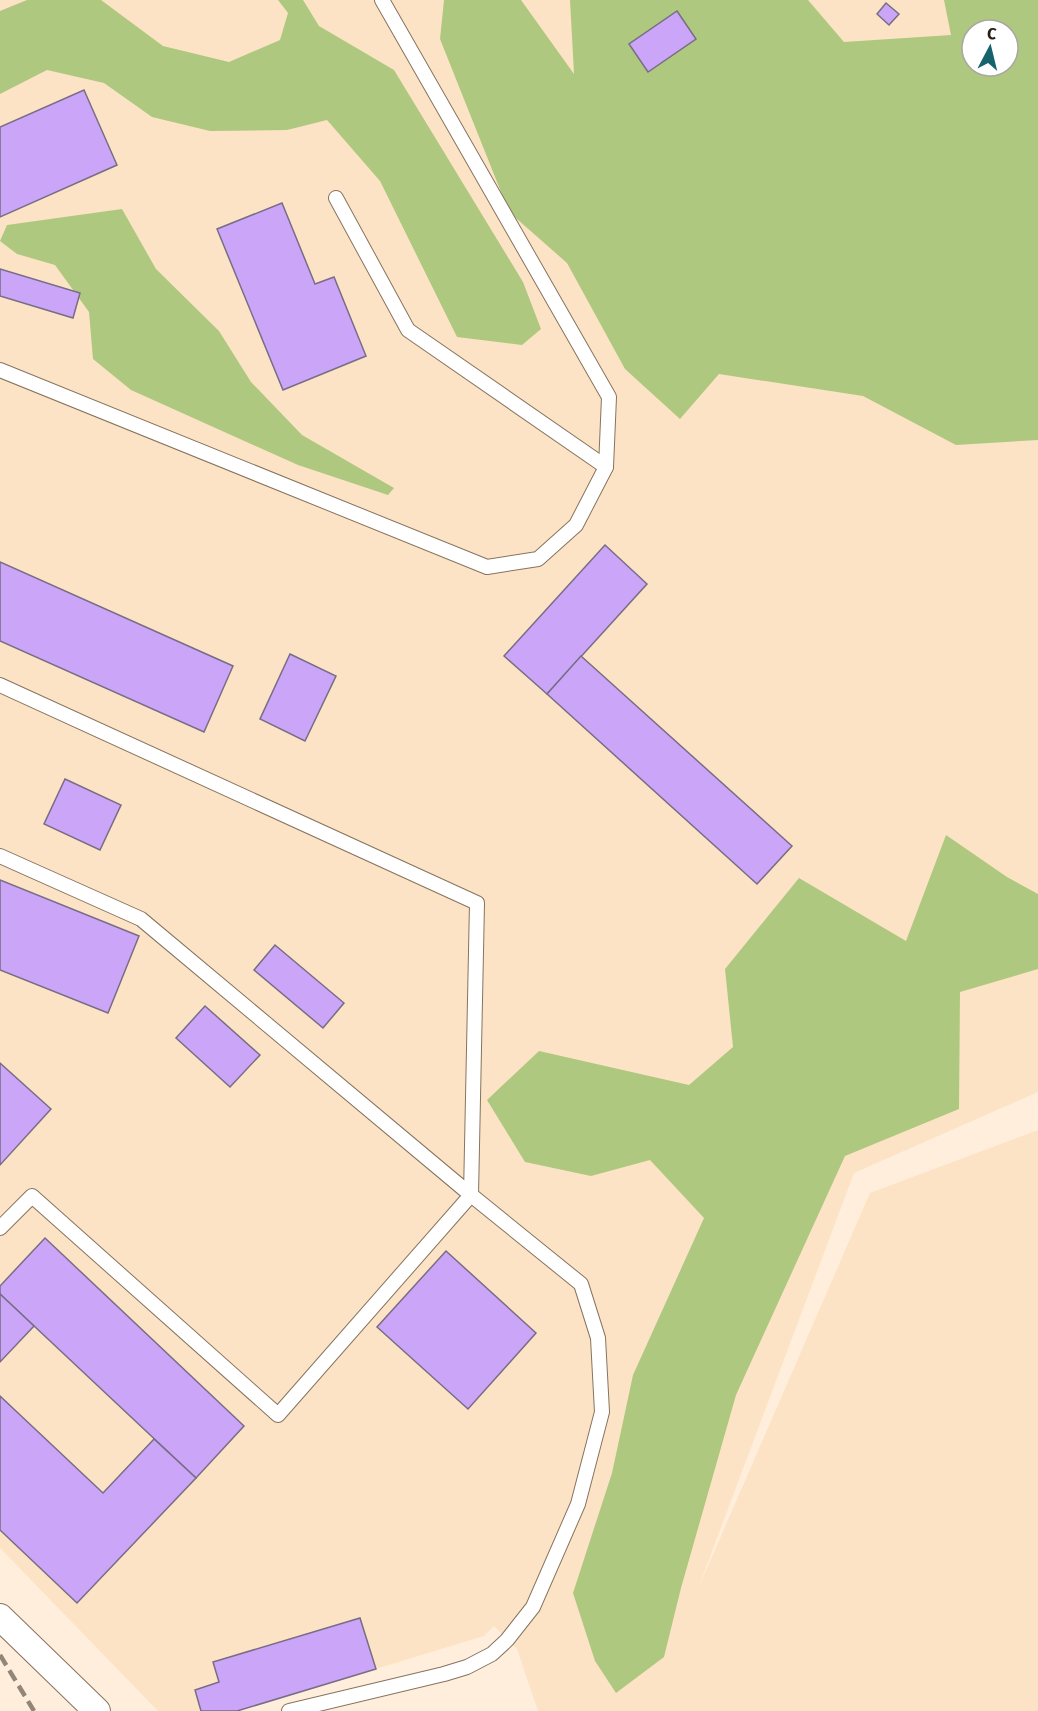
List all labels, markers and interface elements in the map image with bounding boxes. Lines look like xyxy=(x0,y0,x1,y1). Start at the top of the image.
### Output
north arrow xyxy=(960,18,1020,78)
text: С xyxy=(986,24,998,44)

